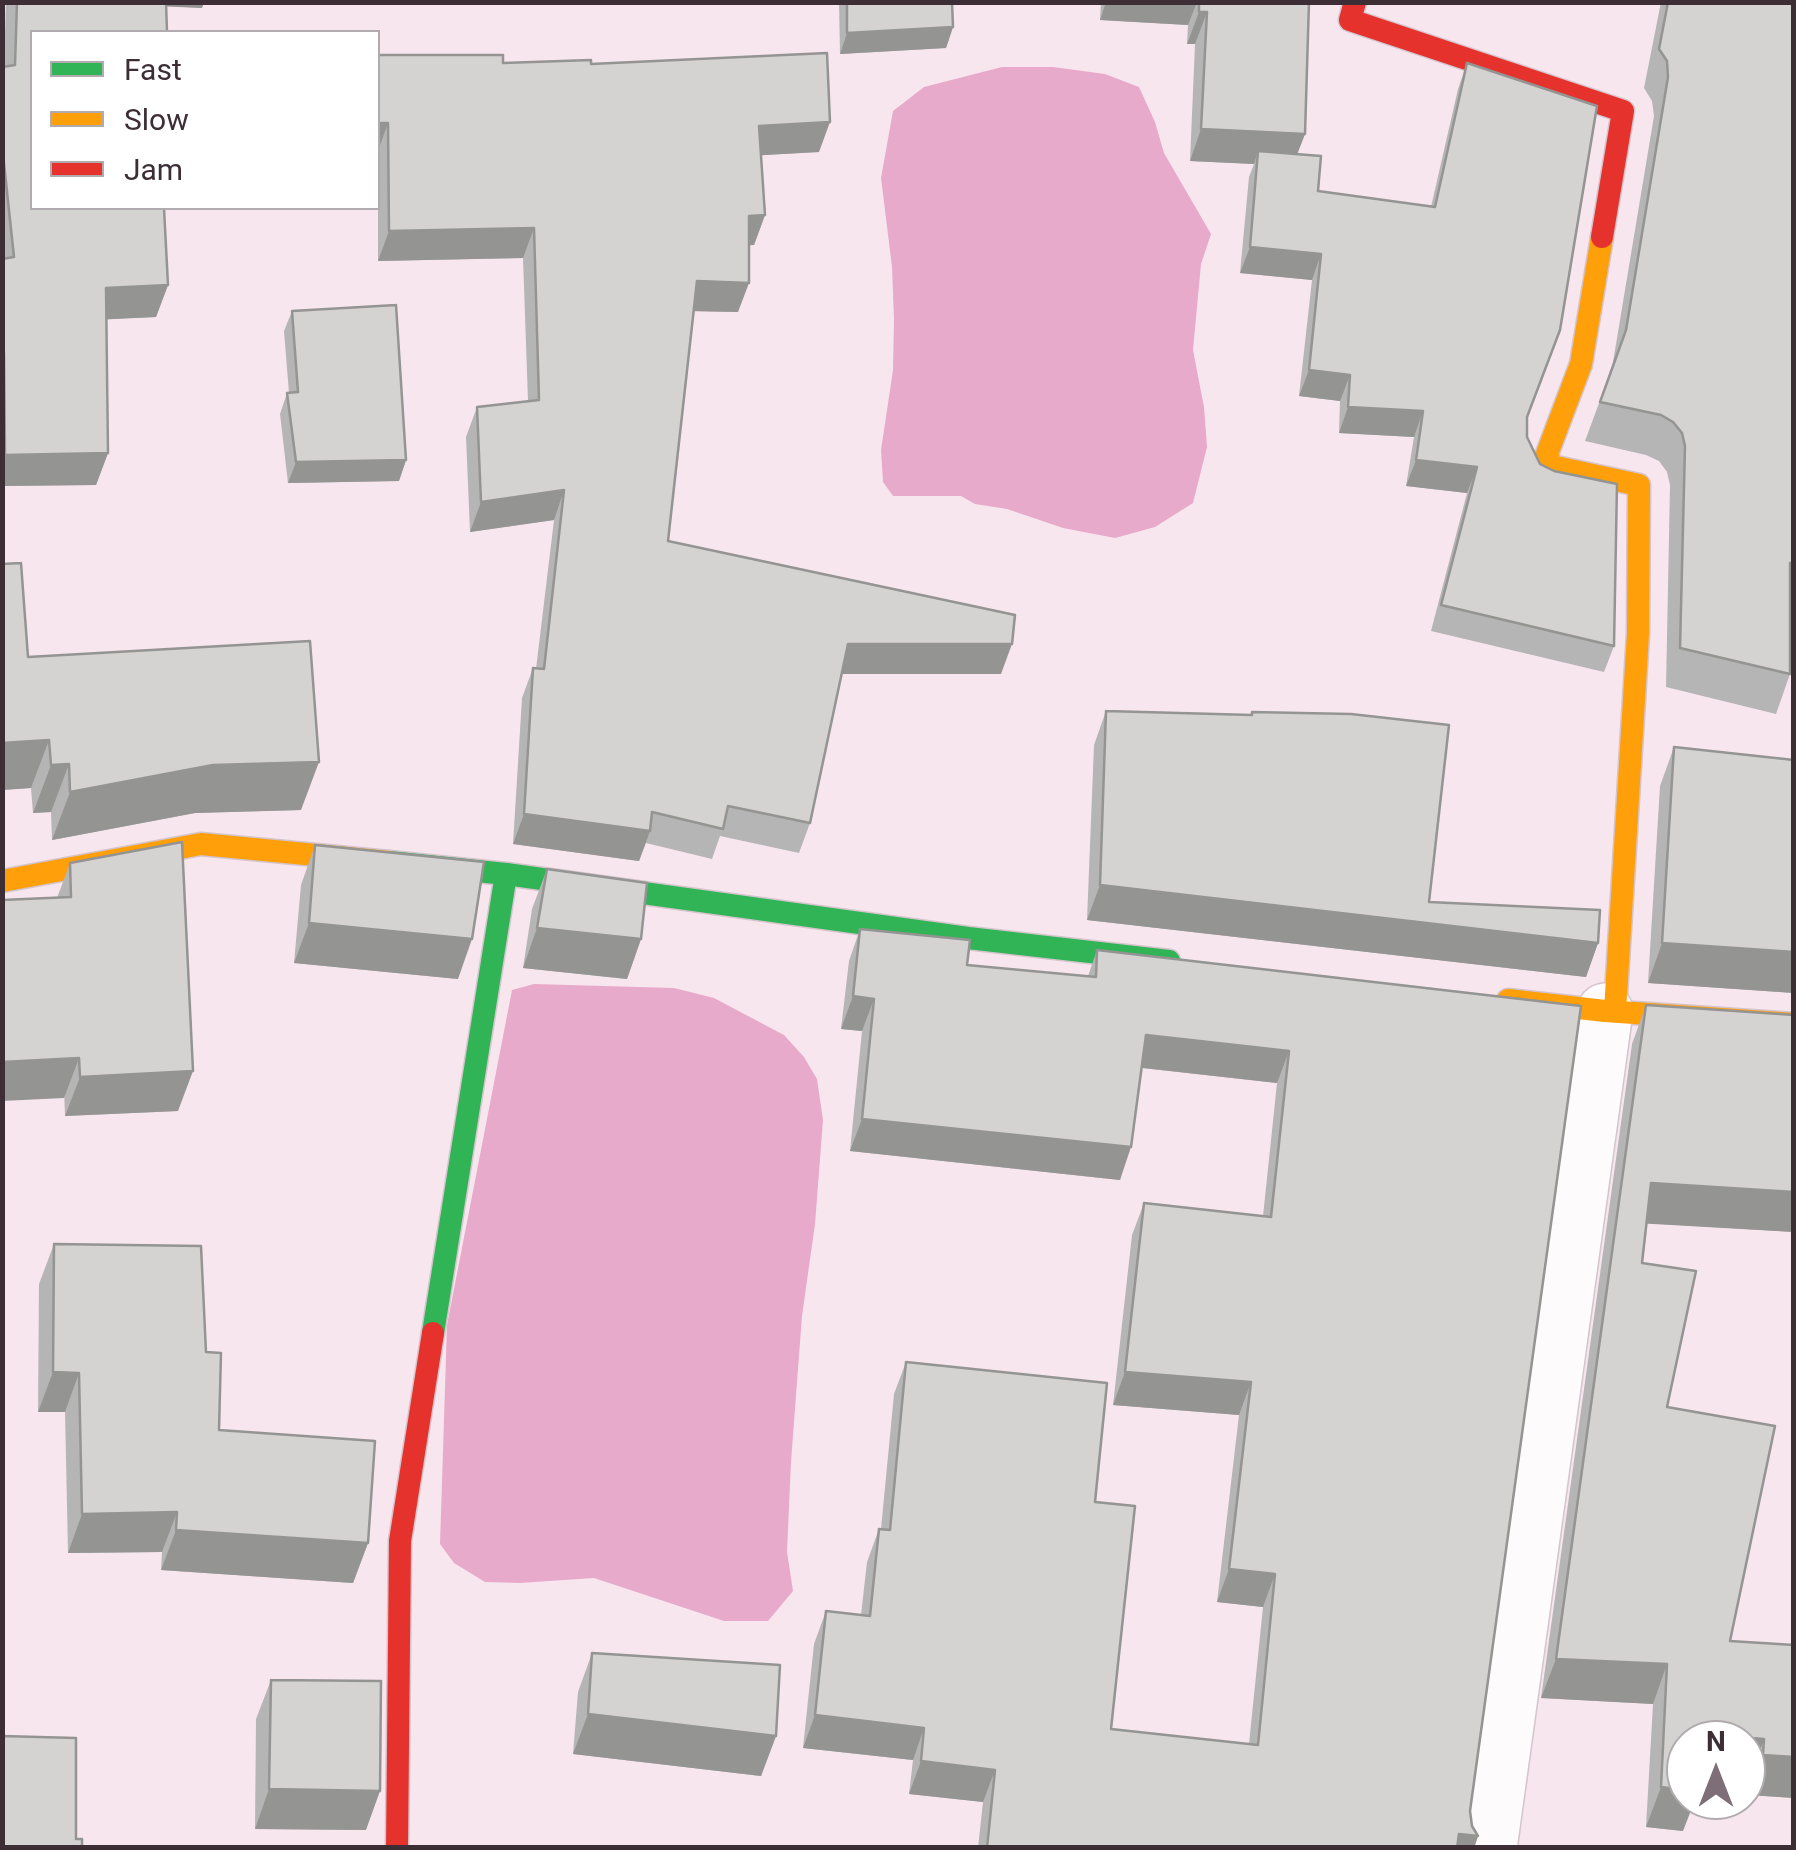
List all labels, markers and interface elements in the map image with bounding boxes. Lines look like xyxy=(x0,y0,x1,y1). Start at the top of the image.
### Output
legend xyxy=(30,30,380,210)
text: Fast xyxy=(124,52,182,87)
text: Slow xyxy=(124,102,189,137)
text: Jam xyxy=(124,152,183,187)
north arrow xyxy=(1666,1720,1766,1820)
text: N xyxy=(1706,1725,1726,1758)

